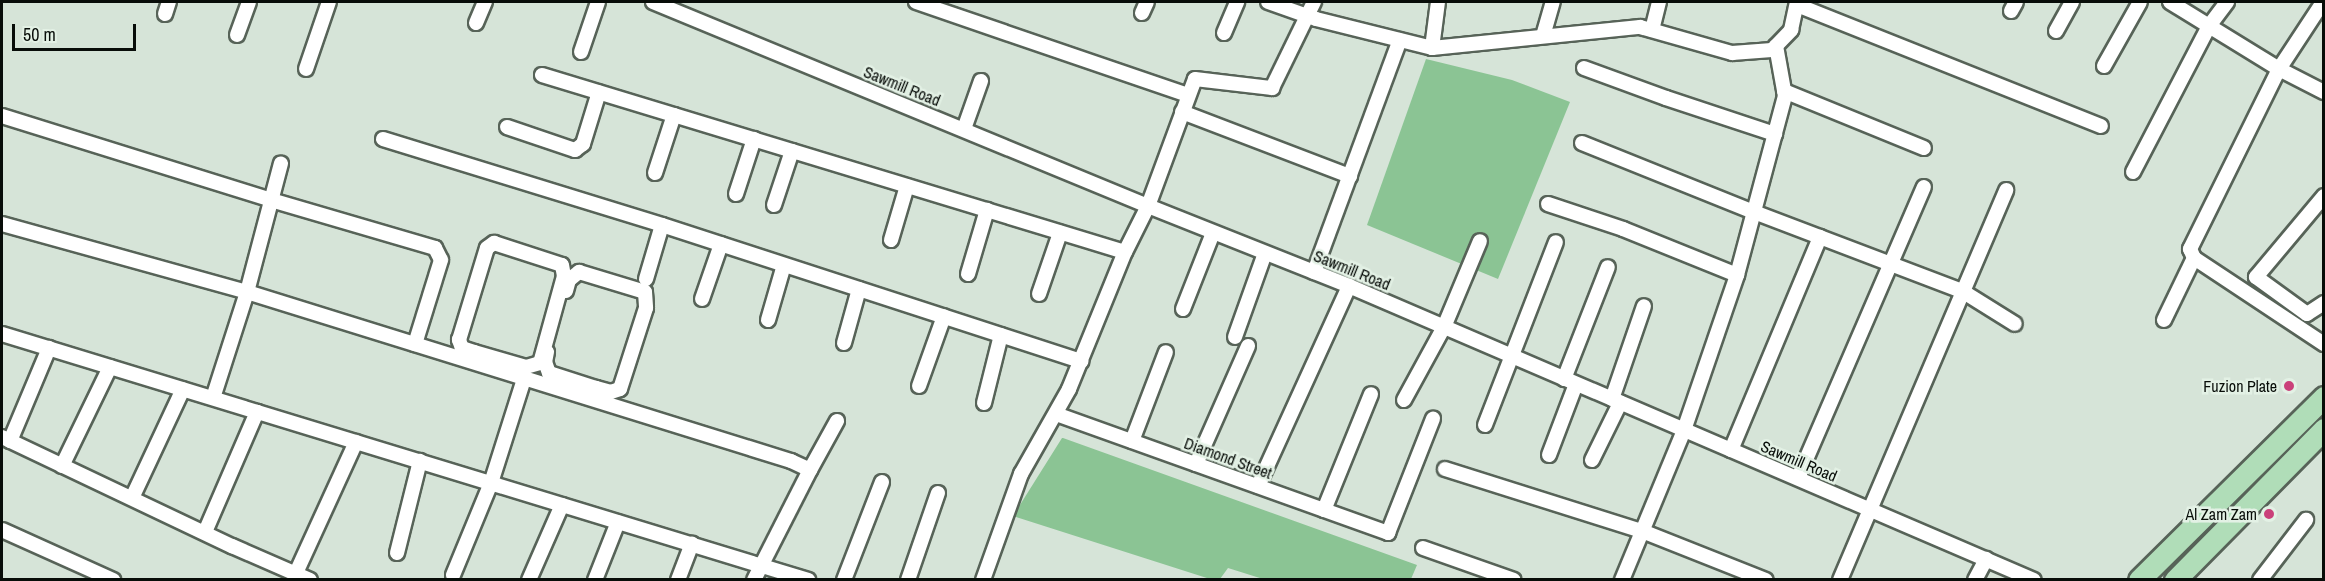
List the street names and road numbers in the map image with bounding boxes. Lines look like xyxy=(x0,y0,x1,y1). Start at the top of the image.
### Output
street label: Sawmill Road xyxy=(861,62,943,110)
street label: Sawmill Road xyxy=(1311,246,1393,294)
street label: Diamond Street xyxy=(1182,433,1274,483)
street label: Sawmill Road xyxy=(1758,436,1840,486)

